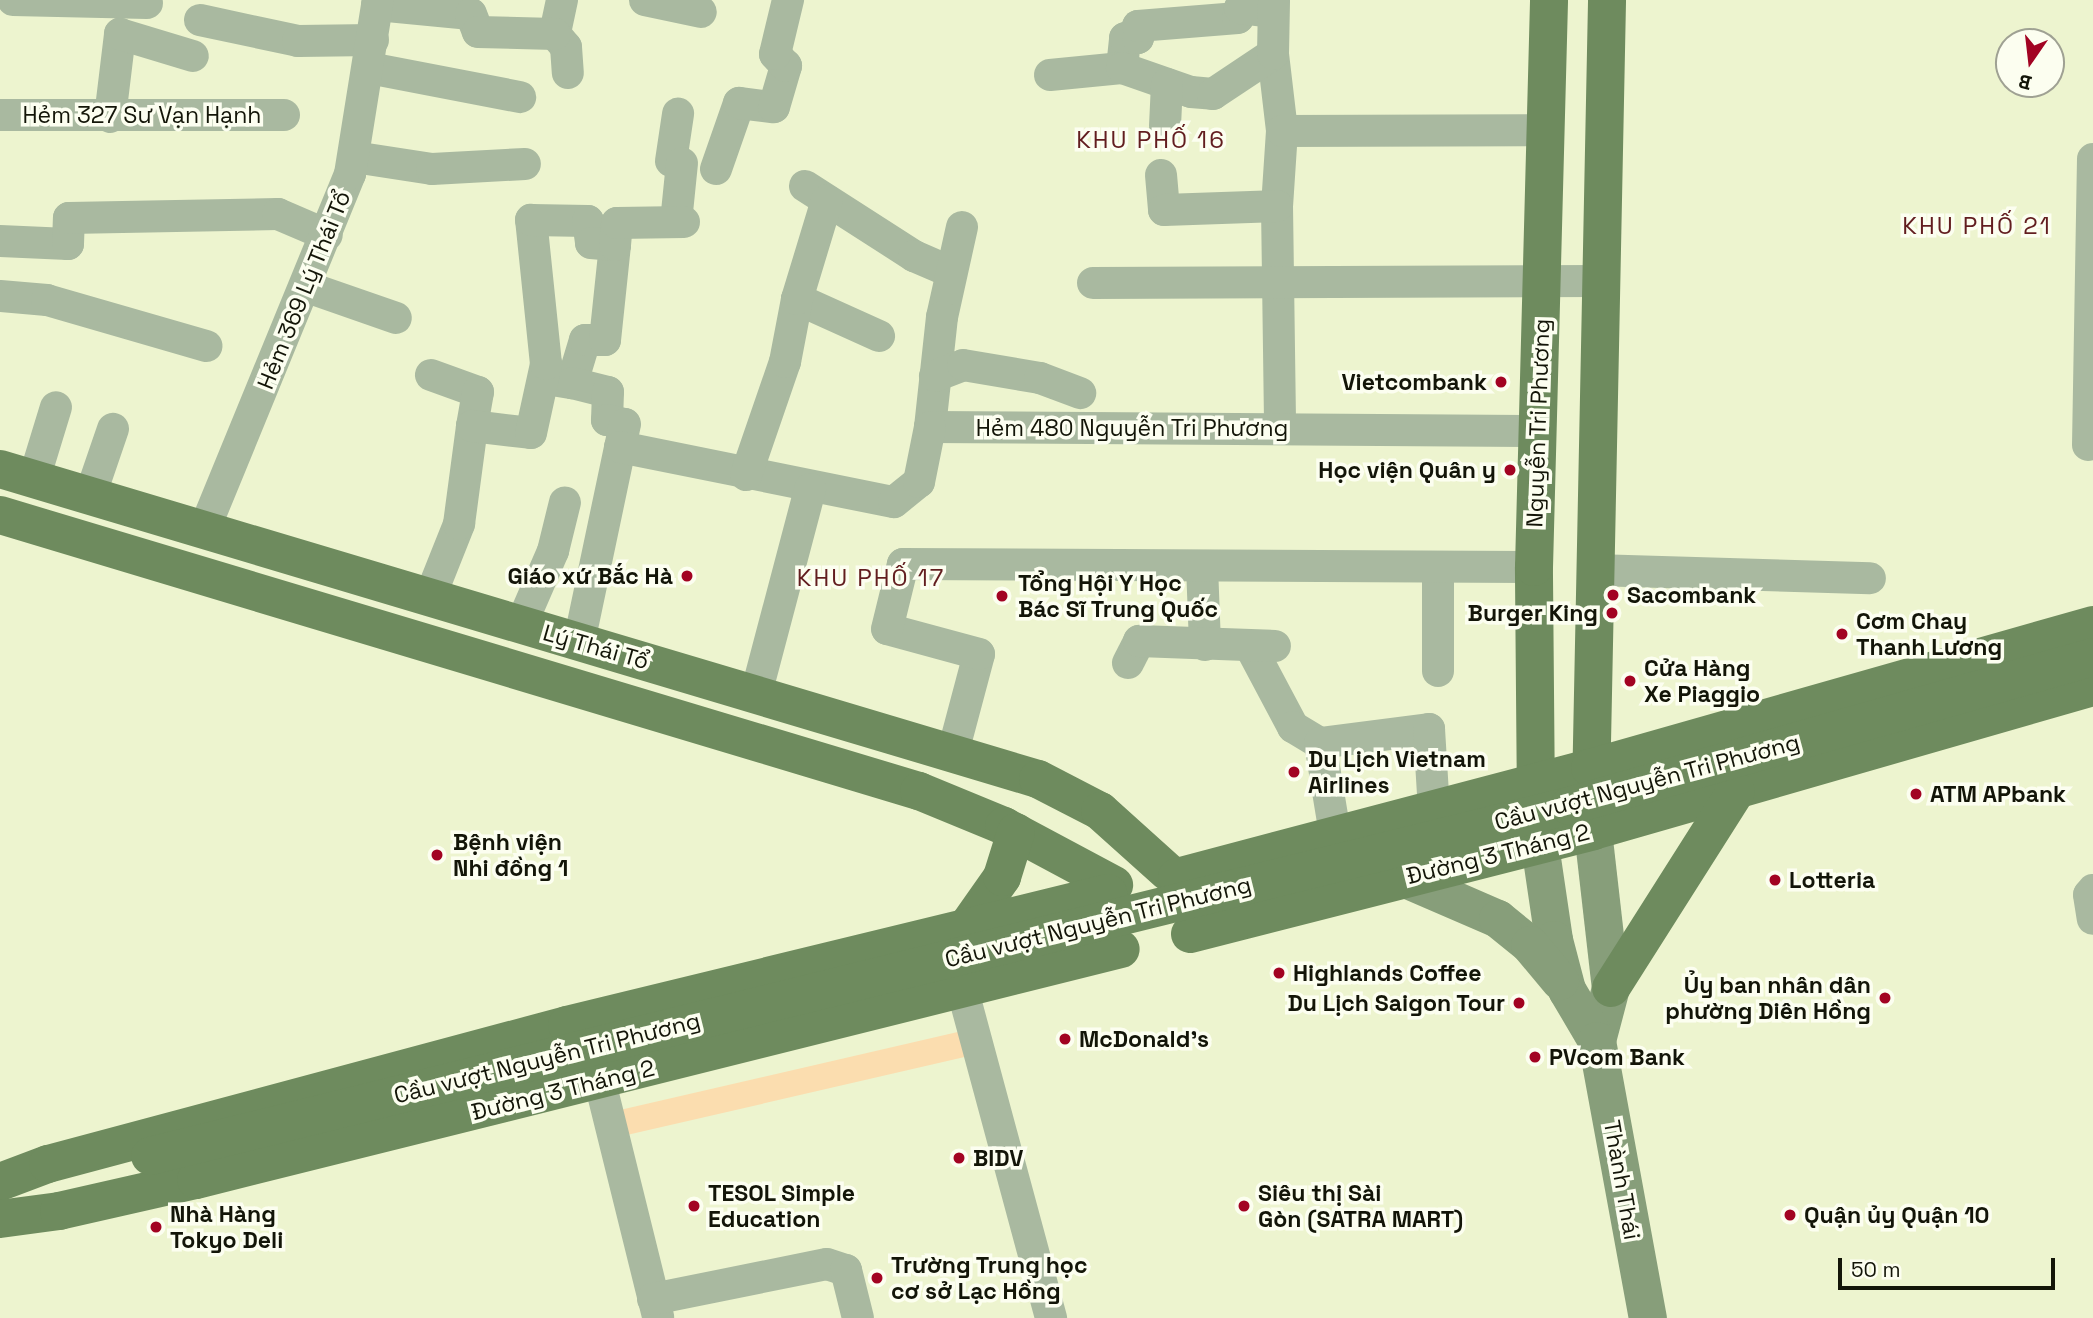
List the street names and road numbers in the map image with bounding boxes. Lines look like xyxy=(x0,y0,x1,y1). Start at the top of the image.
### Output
street label: Hẻm 327 Sư Vạn Hạnh xyxy=(22,101,262,129)
street label: Hẻm 369 Lý Thái Tổ xyxy=(251,186,357,394)
street label: Nguyễn Tri Phương xyxy=(1521,318,1555,528)
street label: Hẻm 480 Nguyễn Tri Phương xyxy=(975,414,1289,442)
street label: Lý Thái Tổ xyxy=(539,619,653,675)
street label: Cầu vượt Nguyễn Tri Phương xyxy=(1491,728,1803,836)
street label: Đường 3 Tháng 2 xyxy=(1403,818,1593,890)
street label: Cầu vượt Nguyễn Tri Phương xyxy=(942,870,1254,974)
street label: Cầu vượt Nguyễn Tri Phương xyxy=(391,1006,703,1110)
street label: Đường 3 Tháng 2 xyxy=(468,1054,658,1126)
street label: Thành Thái xyxy=(1598,1118,1646,1242)

